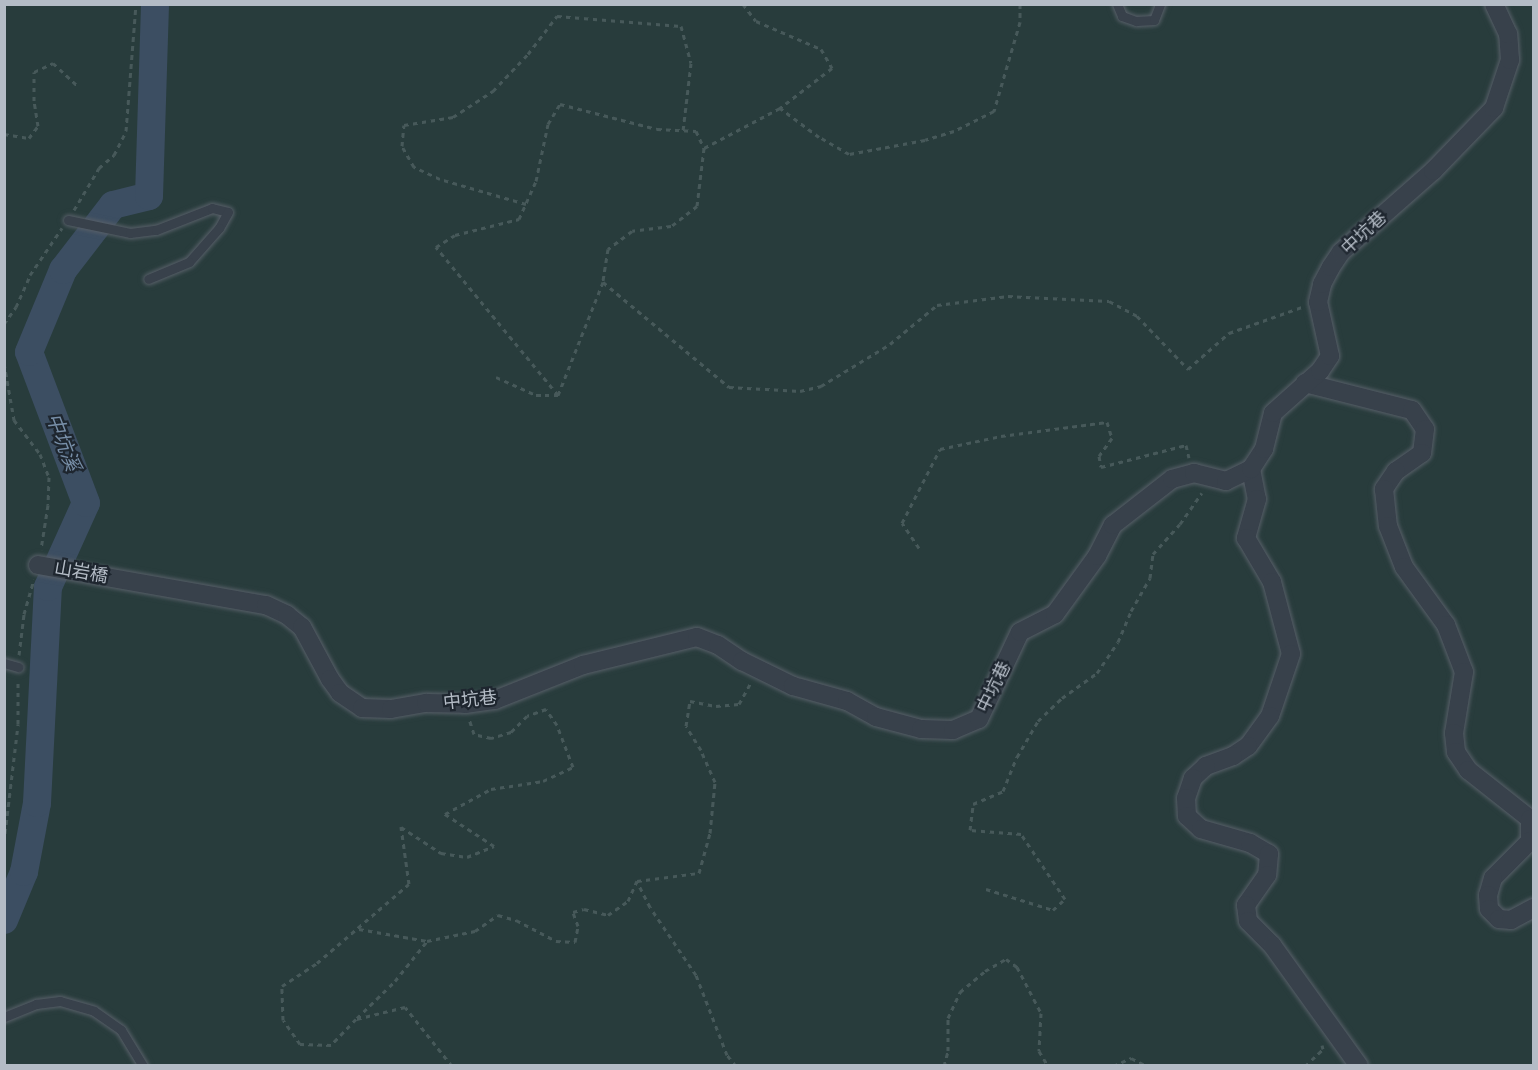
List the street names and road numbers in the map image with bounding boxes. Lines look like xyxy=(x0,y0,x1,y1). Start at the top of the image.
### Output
street label: 中坑巷 xyxy=(1337,207,1391,259)
street label: 山岩橋 xyxy=(53,557,109,587)
street label: 中坑巷 xyxy=(972,658,1016,716)
street label: 中坑巷 xyxy=(442,686,498,714)

